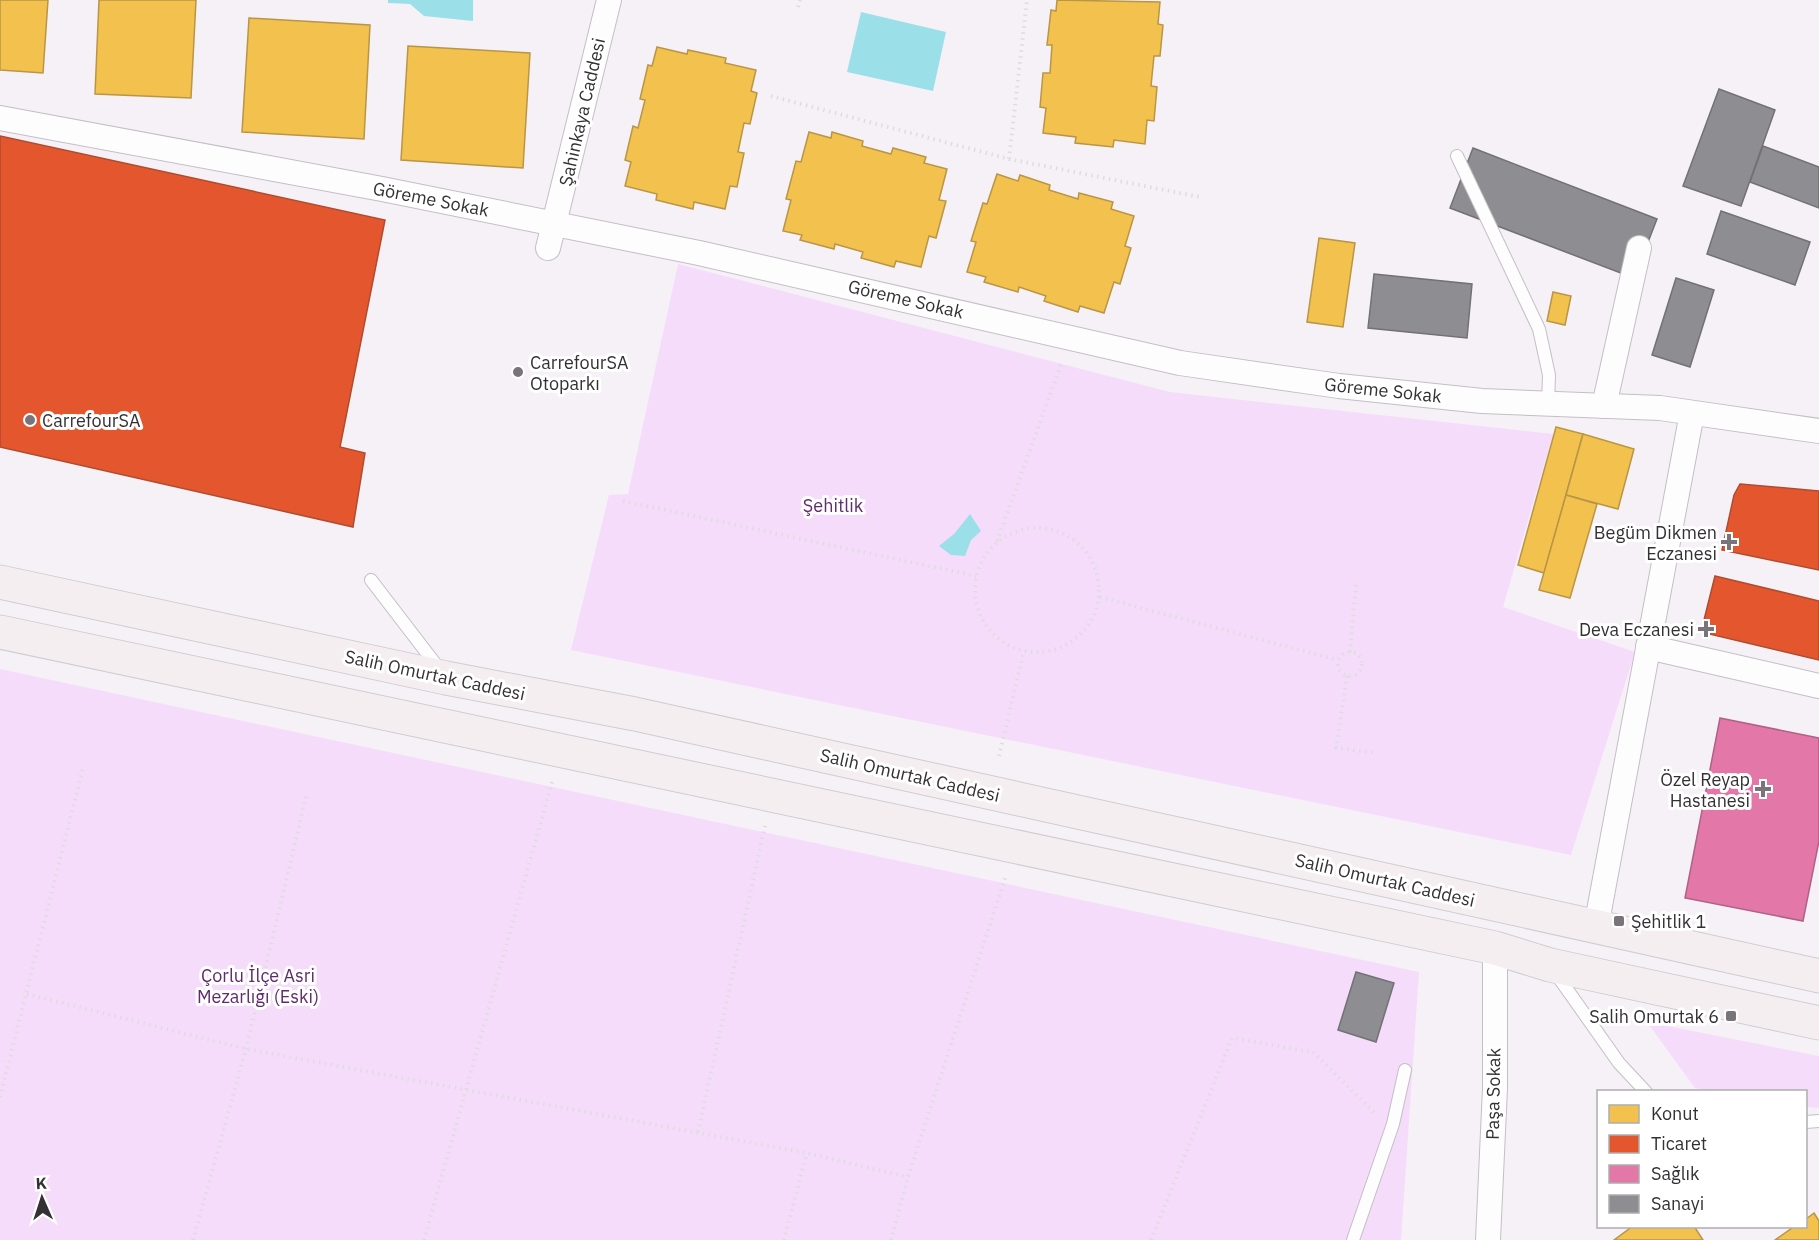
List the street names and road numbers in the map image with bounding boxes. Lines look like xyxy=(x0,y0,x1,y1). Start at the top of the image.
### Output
street label: Şahinkaya Caddesi xyxy=(554,36,610,188)
street label: Göreme Sokak xyxy=(371,176,492,222)
street label: Göreme Sokak xyxy=(846,275,967,324)
street label: Göreme Sokak xyxy=(1323,372,1443,408)
street label: Salih Omurtak Caddesi xyxy=(343,645,527,705)
street label: Salih Omurtak Caddesi xyxy=(818,743,1002,807)
street label: Salih Omurtak Caddesi xyxy=(1293,848,1477,912)
street label: Paşa Sokak xyxy=(1481,1047,1505,1140)

